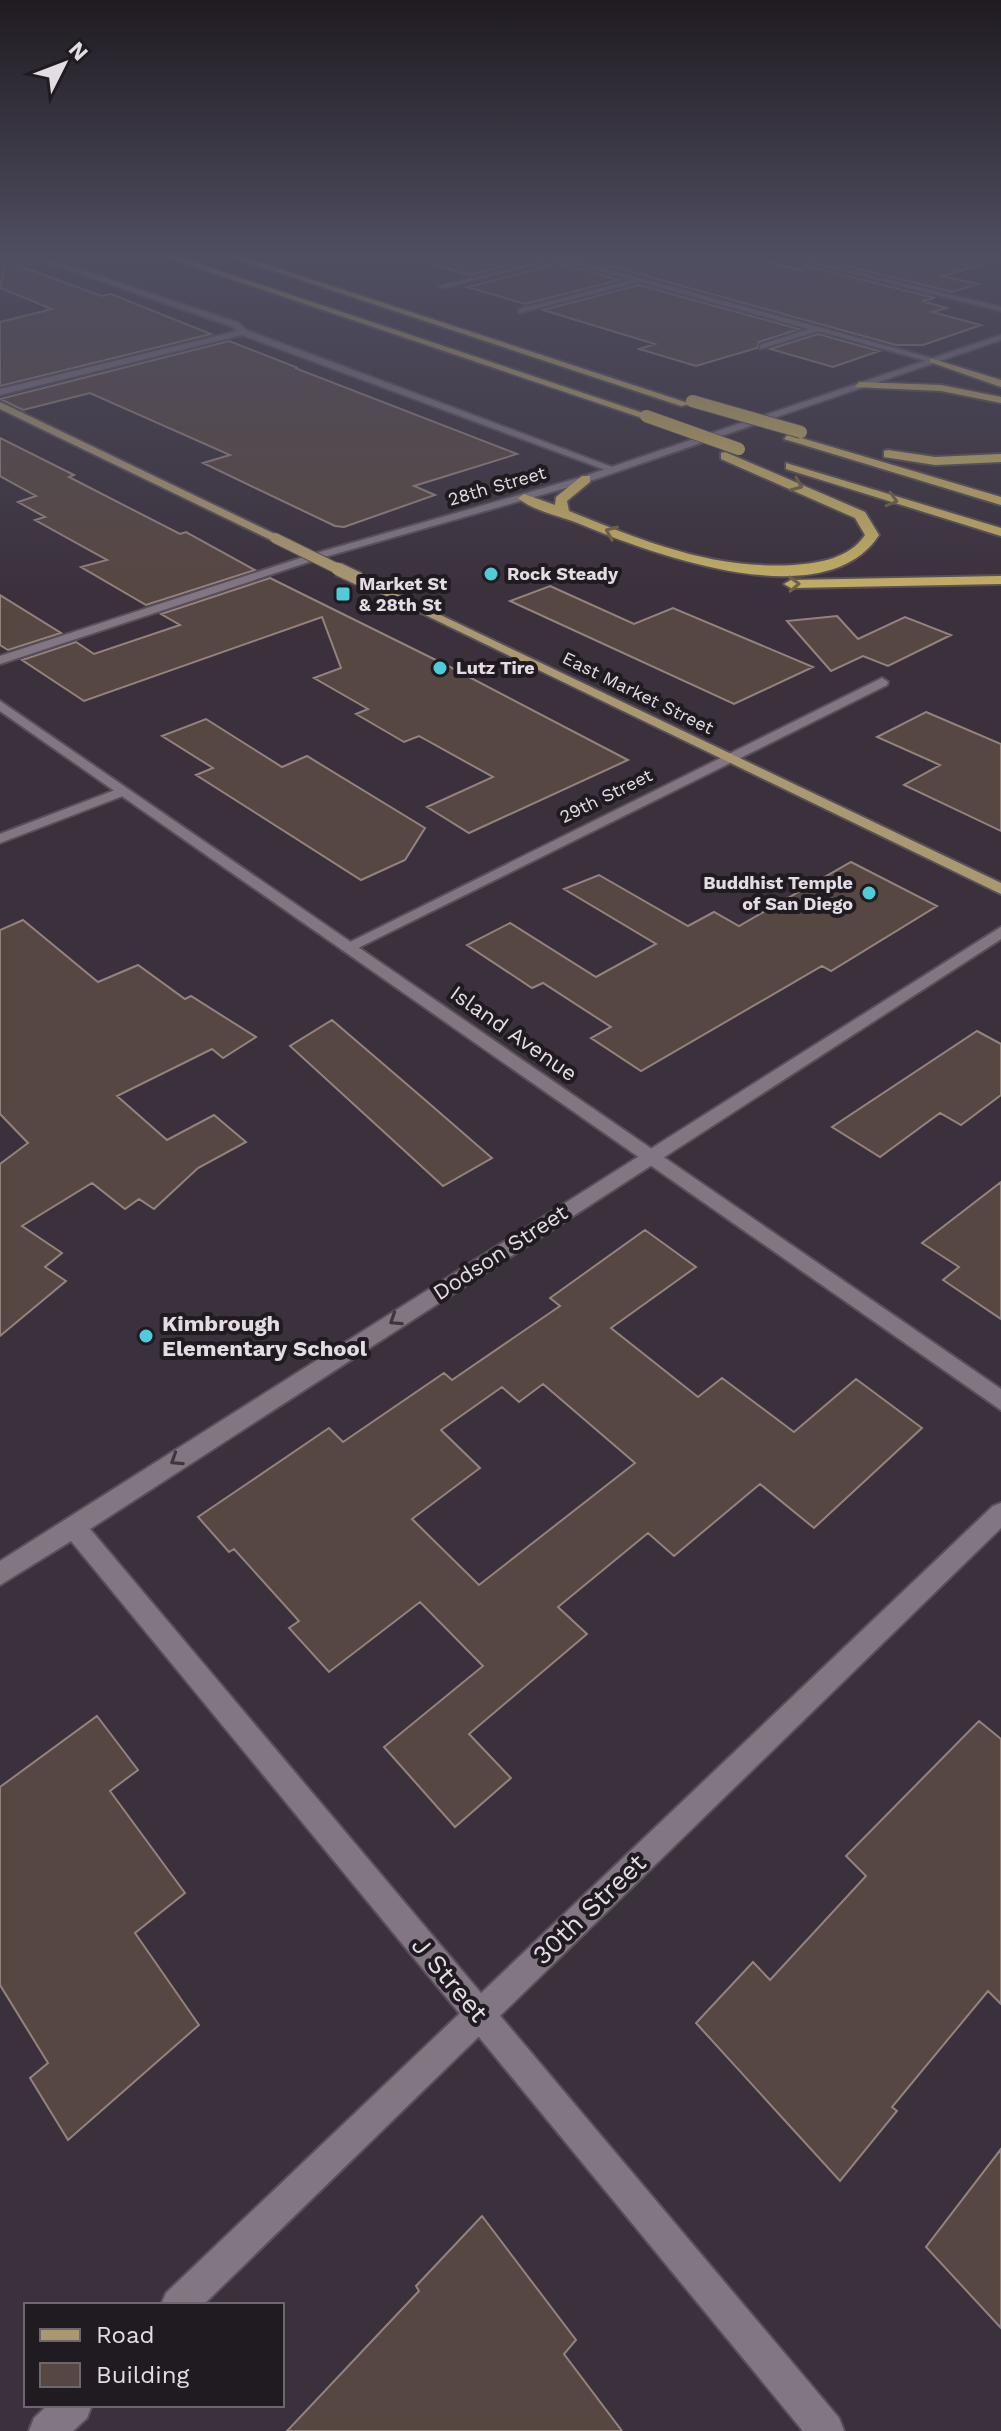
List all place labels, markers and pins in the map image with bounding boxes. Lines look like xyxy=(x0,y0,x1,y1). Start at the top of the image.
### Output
place label: Rock Steady xyxy=(507,563,619,584)
marker: Rock Steady xyxy=(482,565,500,583)
place label: Market St & 28th St xyxy=(359,573,447,615)
marker: Market St & 28th St xyxy=(334,585,352,603)
place label: Lutz Tire xyxy=(456,657,535,678)
marker: Lutz Tire xyxy=(431,659,449,677)
place label: Buddhist Temple of San Diego xyxy=(703,872,853,914)
marker: Buddhist Temple of San Diego xyxy=(860,884,878,902)
place label: Kimbrough Elementary School xyxy=(162,1311,368,1361)
marker: Kimbrough Elementary School xyxy=(137,1327,155,1345)

